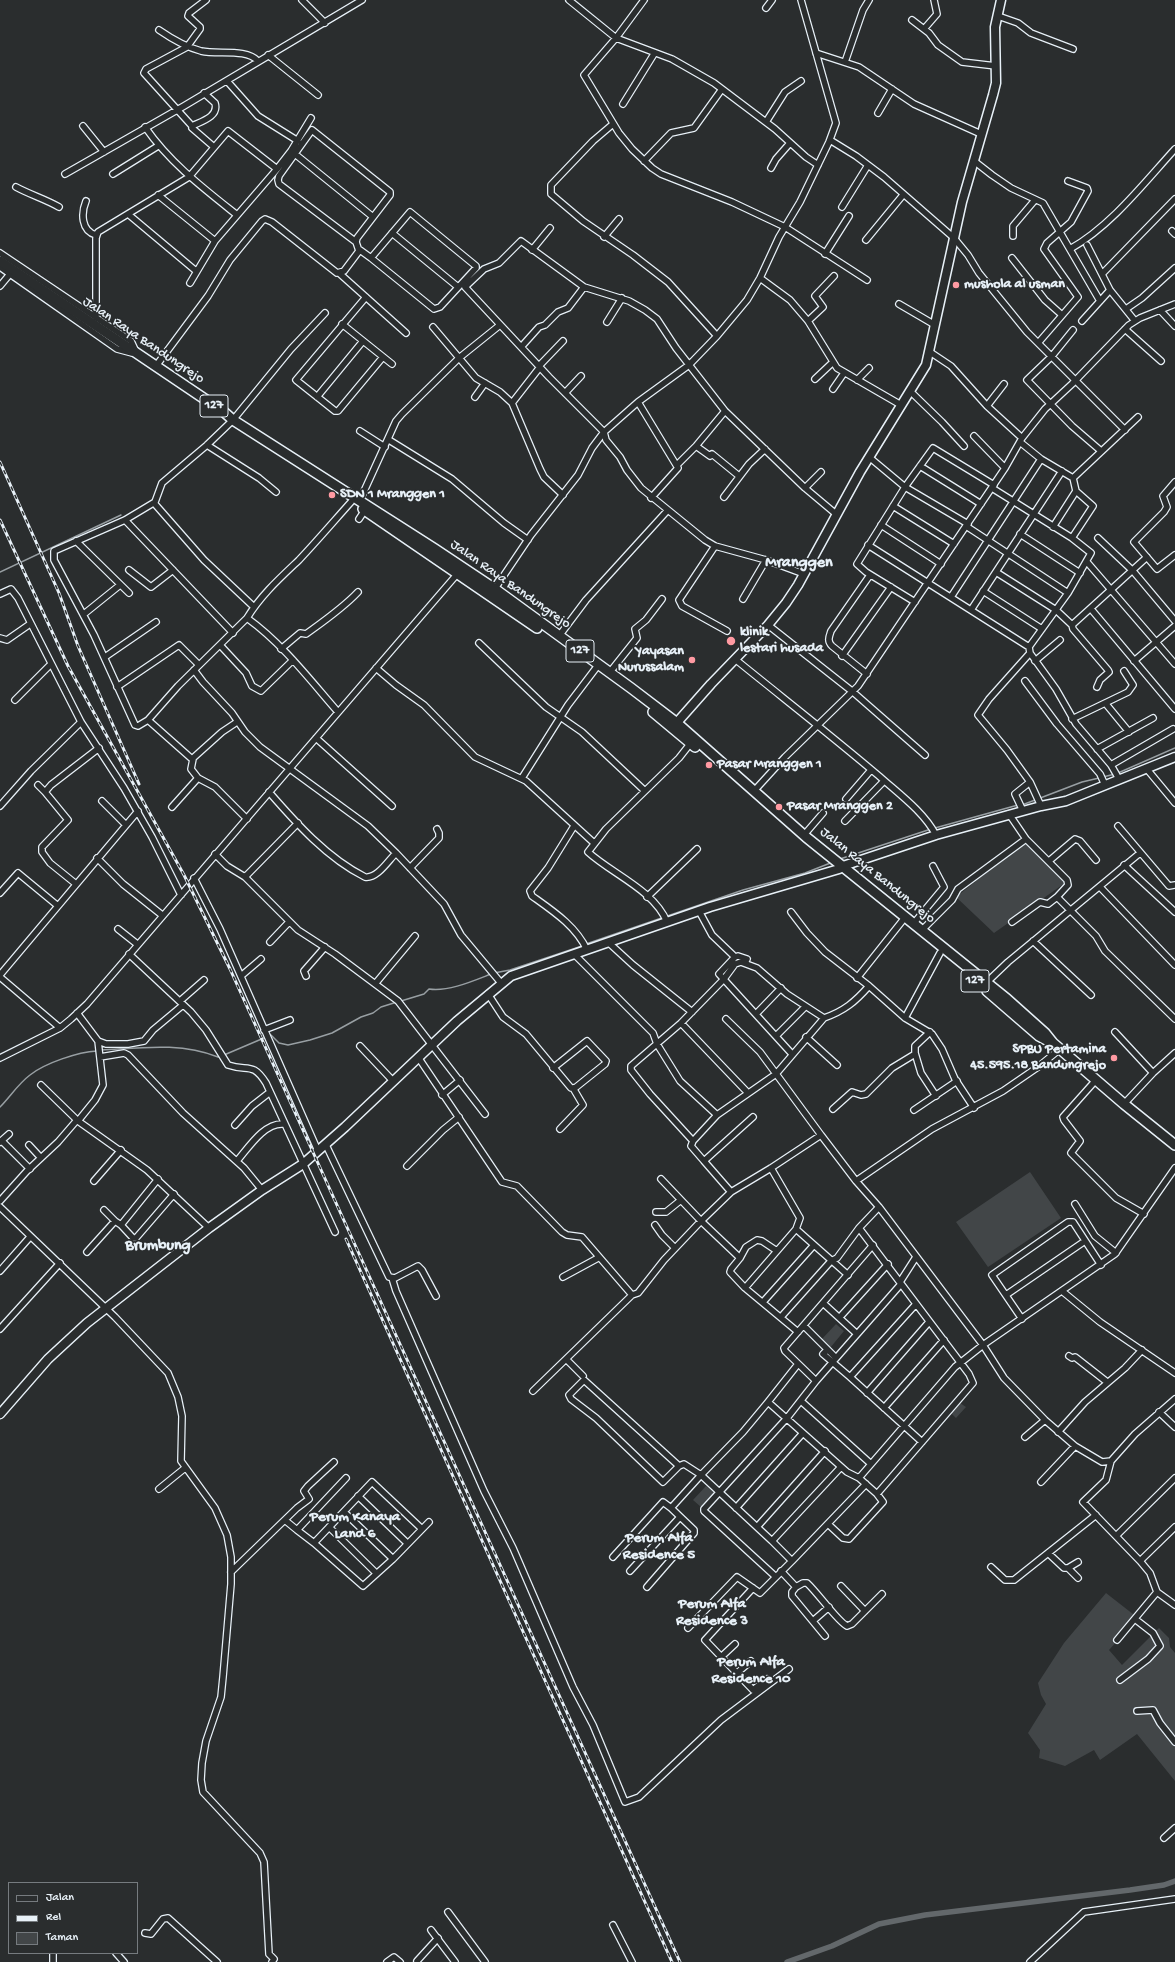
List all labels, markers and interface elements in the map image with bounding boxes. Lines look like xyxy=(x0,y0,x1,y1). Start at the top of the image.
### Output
place label: mushola al usman xyxy=(964,277,1065,293)
marker: mushola al usman xyxy=(951,280,961,290)
street label: Jalan Raya Bandungrejo xyxy=(79,294,207,388)
road number: 127 xyxy=(200,395,228,417)
place label: SDN 1 Mranggen 1 xyxy=(340,487,445,503)
marker: SDN 1 Mranggen 1 xyxy=(327,490,337,500)
street label: Jalan Raya Bandungrejo xyxy=(446,537,574,633)
district label: Mranggen xyxy=(765,554,833,574)
place label: klinik lestari husada xyxy=(740,625,823,658)
marker: klinik lestari husada xyxy=(725,635,737,647)
road number: 127 xyxy=(566,640,594,662)
place label: Yayasan Nurussalam xyxy=(618,644,684,676)
marker: Yayasan Nurussalam xyxy=(687,655,697,665)
place label: Pasar Mranggen 1 xyxy=(717,757,822,773)
marker: Pasar Mranggen 1 xyxy=(704,760,714,770)
place label: Pasar Mranggen 2 xyxy=(787,799,893,815)
marker: Pasar Mranggen 2 xyxy=(774,802,784,812)
street label: Jalan Raya Bandungrejo xyxy=(816,824,938,928)
road number: 127 xyxy=(961,970,989,992)
place label: SPBU Pertamina 45.595.18 Bandungrejo xyxy=(970,1042,1106,1074)
marker: SPBU Pertamina 45.595.18 Bandungrejo xyxy=(1109,1053,1119,1063)
district label: Brumbung xyxy=(125,1237,191,1257)
district label: Perum Kanaya Land 6 xyxy=(310,1509,400,1544)
district label: Perum Alfa Residence 5 xyxy=(623,1530,695,1565)
district label: Perum Alfa Residence 3 xyxy=(676,1596,748,1631)
district label: Perum Alfa Residence 10 xyxy=(712,1654,790,1689)
legend xyxy=(8,1882,138,1954)
text: Jalan xyxy=(46,1891,74,1905)
text: Rel xyxy=(46,1911,61,1925)
text: Taman xyxy=(46,1931,78,1945)

